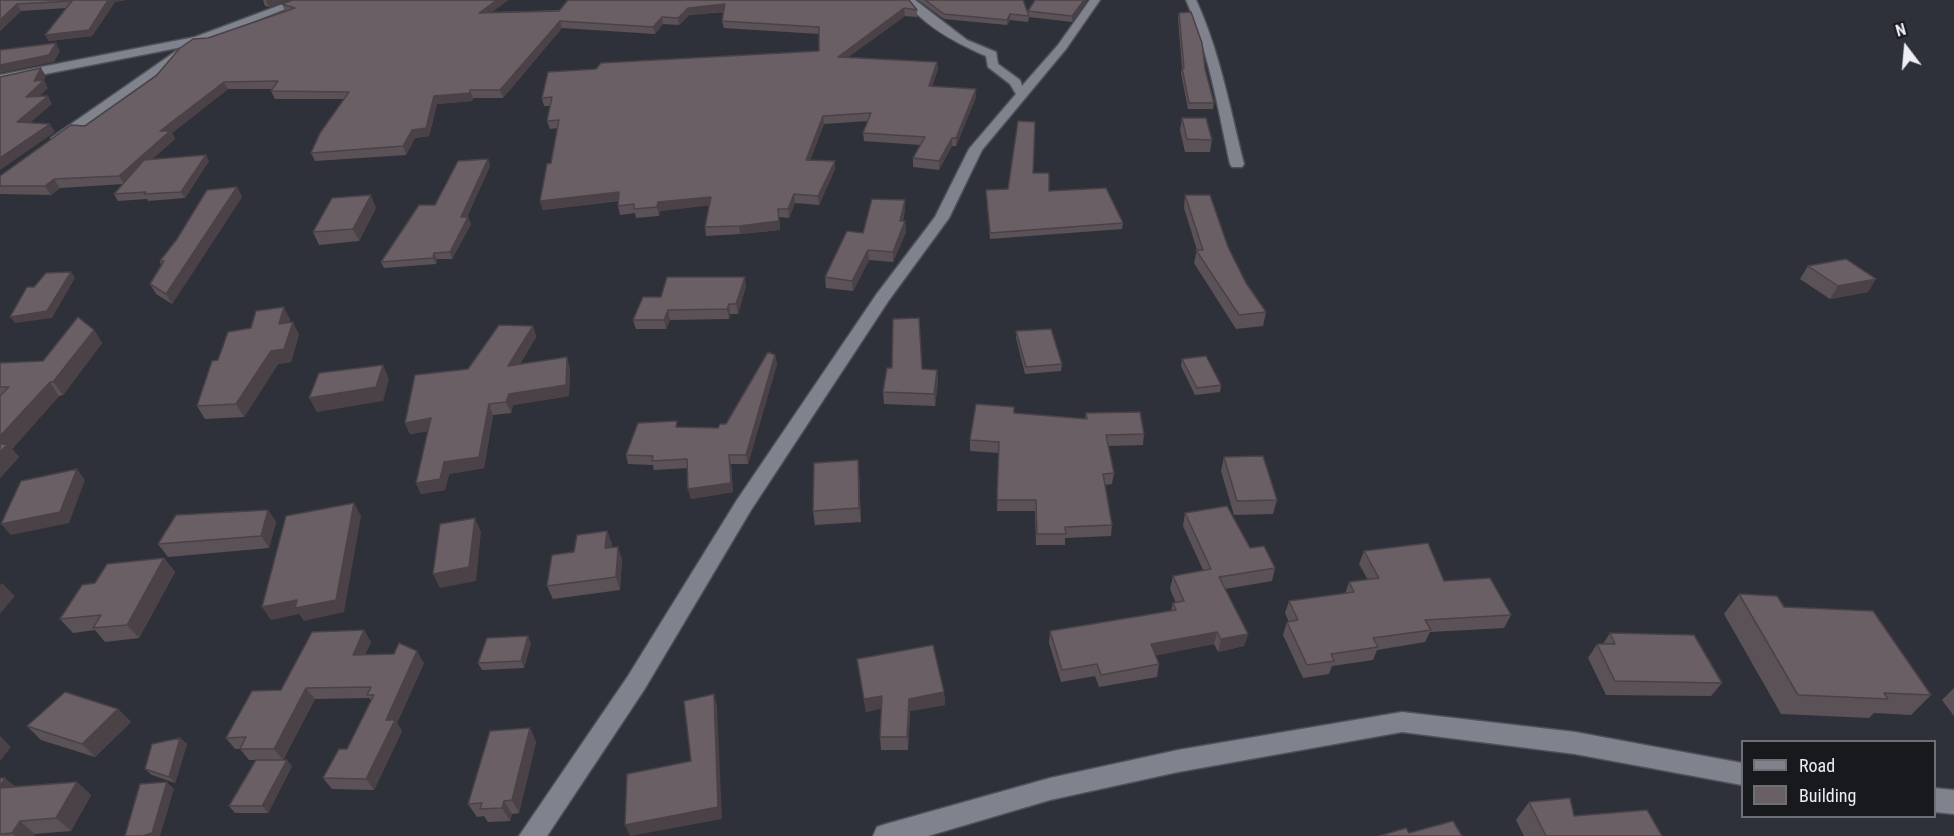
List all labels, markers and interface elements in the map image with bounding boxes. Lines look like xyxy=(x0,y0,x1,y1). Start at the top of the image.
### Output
north arrow xyxy=(1876,18,1936,78)
text: N xyxy=(1894,20,1908,41)
legend xyxy=(1741,740,1936,818)
text: Road xyxy=(1799,755,1835,776)
text: Building xyxy=(1799,785,1856,806)

